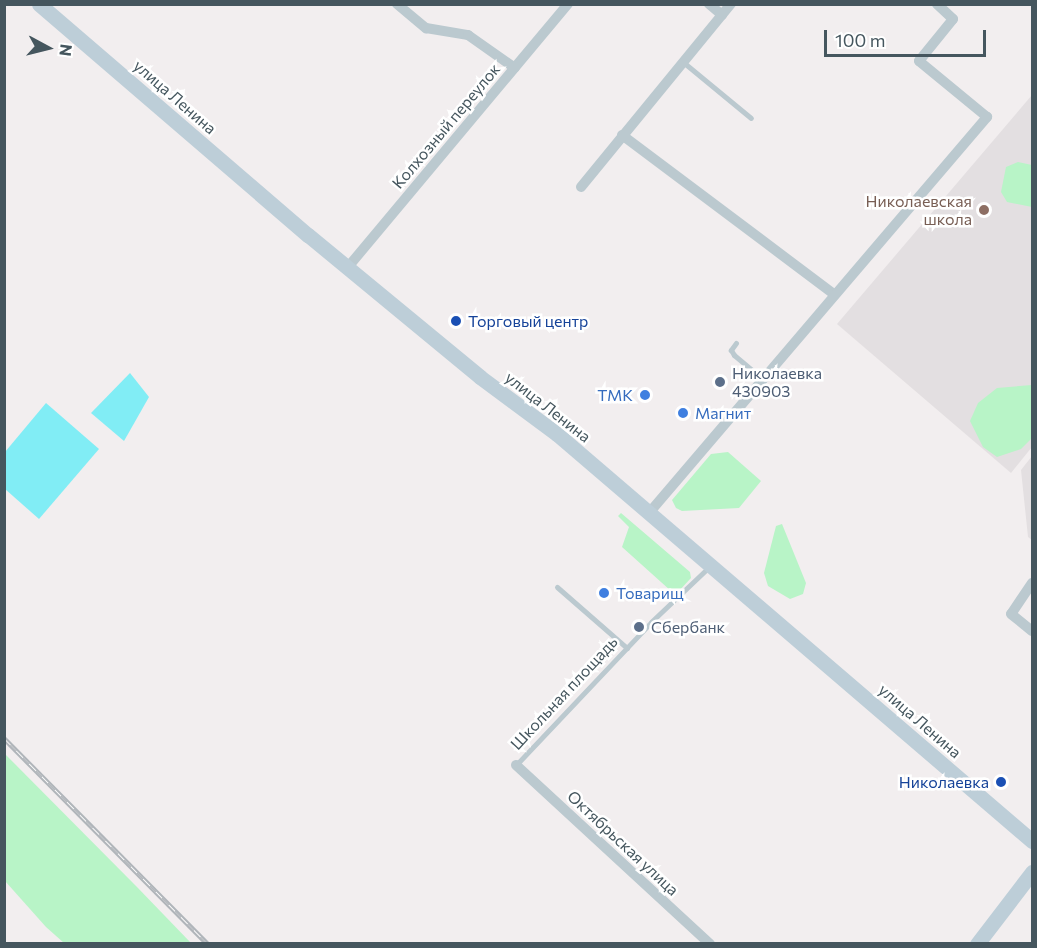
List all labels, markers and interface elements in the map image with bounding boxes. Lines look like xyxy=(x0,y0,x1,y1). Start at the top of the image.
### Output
north arrow xyxy=(18,18,78,78)
scale bar xyxy=(827,18,989,56)
text: 100 m xyxy=(835,29,885,51)
text: N xyxy=(56,43,77,57)
street label: улица Ленина xyxy=(130,56,220,138)
street label: Колхозный переулок xyxy=(388,60,504,192)
place label: Николаевская школа xyxy=(866,191,972,229)
marker: Николаевская школа xyxy=(977,203,991,217)
place label: Торговый центр xyxy=(468,311,588,331)
marker: Торговый центр xyxy=(449,314,463,328)
place label: Николаевка 430903 xyxy=(732,363,822,401)
street label: улица Ленина xyxy=(502,368,594,446)
marker: Николаевка 430903 xyxy=(713,375,727,389)
place label: ТМК xyxy=(597,385,633,405)
marker: ТМК xyxy=(638,388,652,402)
place label: Магнит xyxy=(695,403,751,423)
marker: Магнит xyxy=(676,406,690,420)
place label: Товарищ xyxy=(616,583,683,603)
marker: Товарищ xyxy=(597,586,611,600)
place label: Сбербанк xyxy=(651,617,725,637)
marker: Сбербанк xyxy=(632,620,646,634)
street label: Школьная площадь xyxy=(507,632,621,754)
street label: улица Ленина xyxy=(875,680,965,762)
place label: Николаевка xyxy=(899,772,989,792)
marker: Николаевка xyxy=(994,775,1008,789)
street label: Октябрьская улица xyxy=(563,787,683,899)

